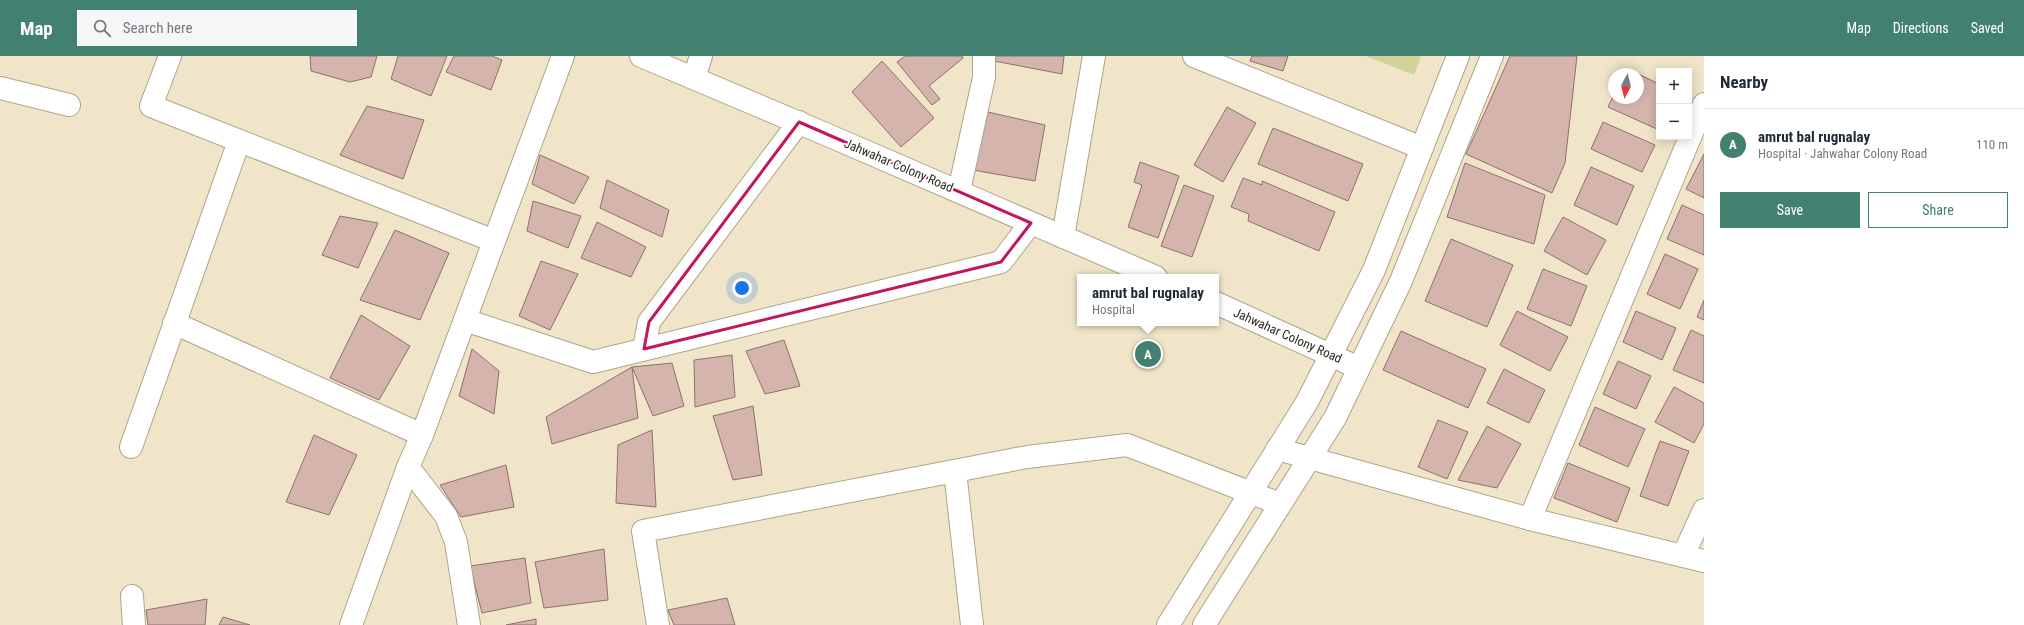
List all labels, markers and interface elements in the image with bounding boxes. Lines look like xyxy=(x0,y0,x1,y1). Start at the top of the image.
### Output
search box xyxy=(77,10,357,46)
text: Map xyxy=(20,17,53,40)
icon: search xyxy=(91,17,113,39)
text: Search here xyxy=(123,19,193,37)
text: Map xyxy=(1847,20,1871,36)
text: Directions xyxy=(1893,20,1949,36)
text: Saved xyxy=(1971,20,2004,36)
north arrow xyxy=(1608,68,1644,104)
map controls xyxy=(1656,68,1692,140)
button: + xyxy=(1656,68,1692,104)
text: Nearby xyxy=(1720,72,1768,92)
button: − xyxy=(1656,104,1692,140)
text: amrut bal rugnalay xyxy=(1758,128,1870,146)
street label: Jahwahar Colony Road xyxy=(842,136,956,195)
text: A xyxy=(1729,137,1737,152)
text: 110 m xyxy=(1976,137,2008,152)
text: Hospital · Jahwahar Colony Road xyxy=(1758,146,1927,161)
button: Save xyxy=(1720,192,1860,228)
button: Share xyxy=(1868,192,2008,228)
popup xyxy=(1077,274,1219,326)
your location xyxy=(732,278,752,298)
text: amrut bal rugnalay xyxy=(1092,284,1204,302)
text: Hospital xyxy=(1092,302,1135,317)
street label: Jahwahar Colony Road xyxy=(1231,305,1344,366)
pin: A xyxy=(1135,339,1161,369)

